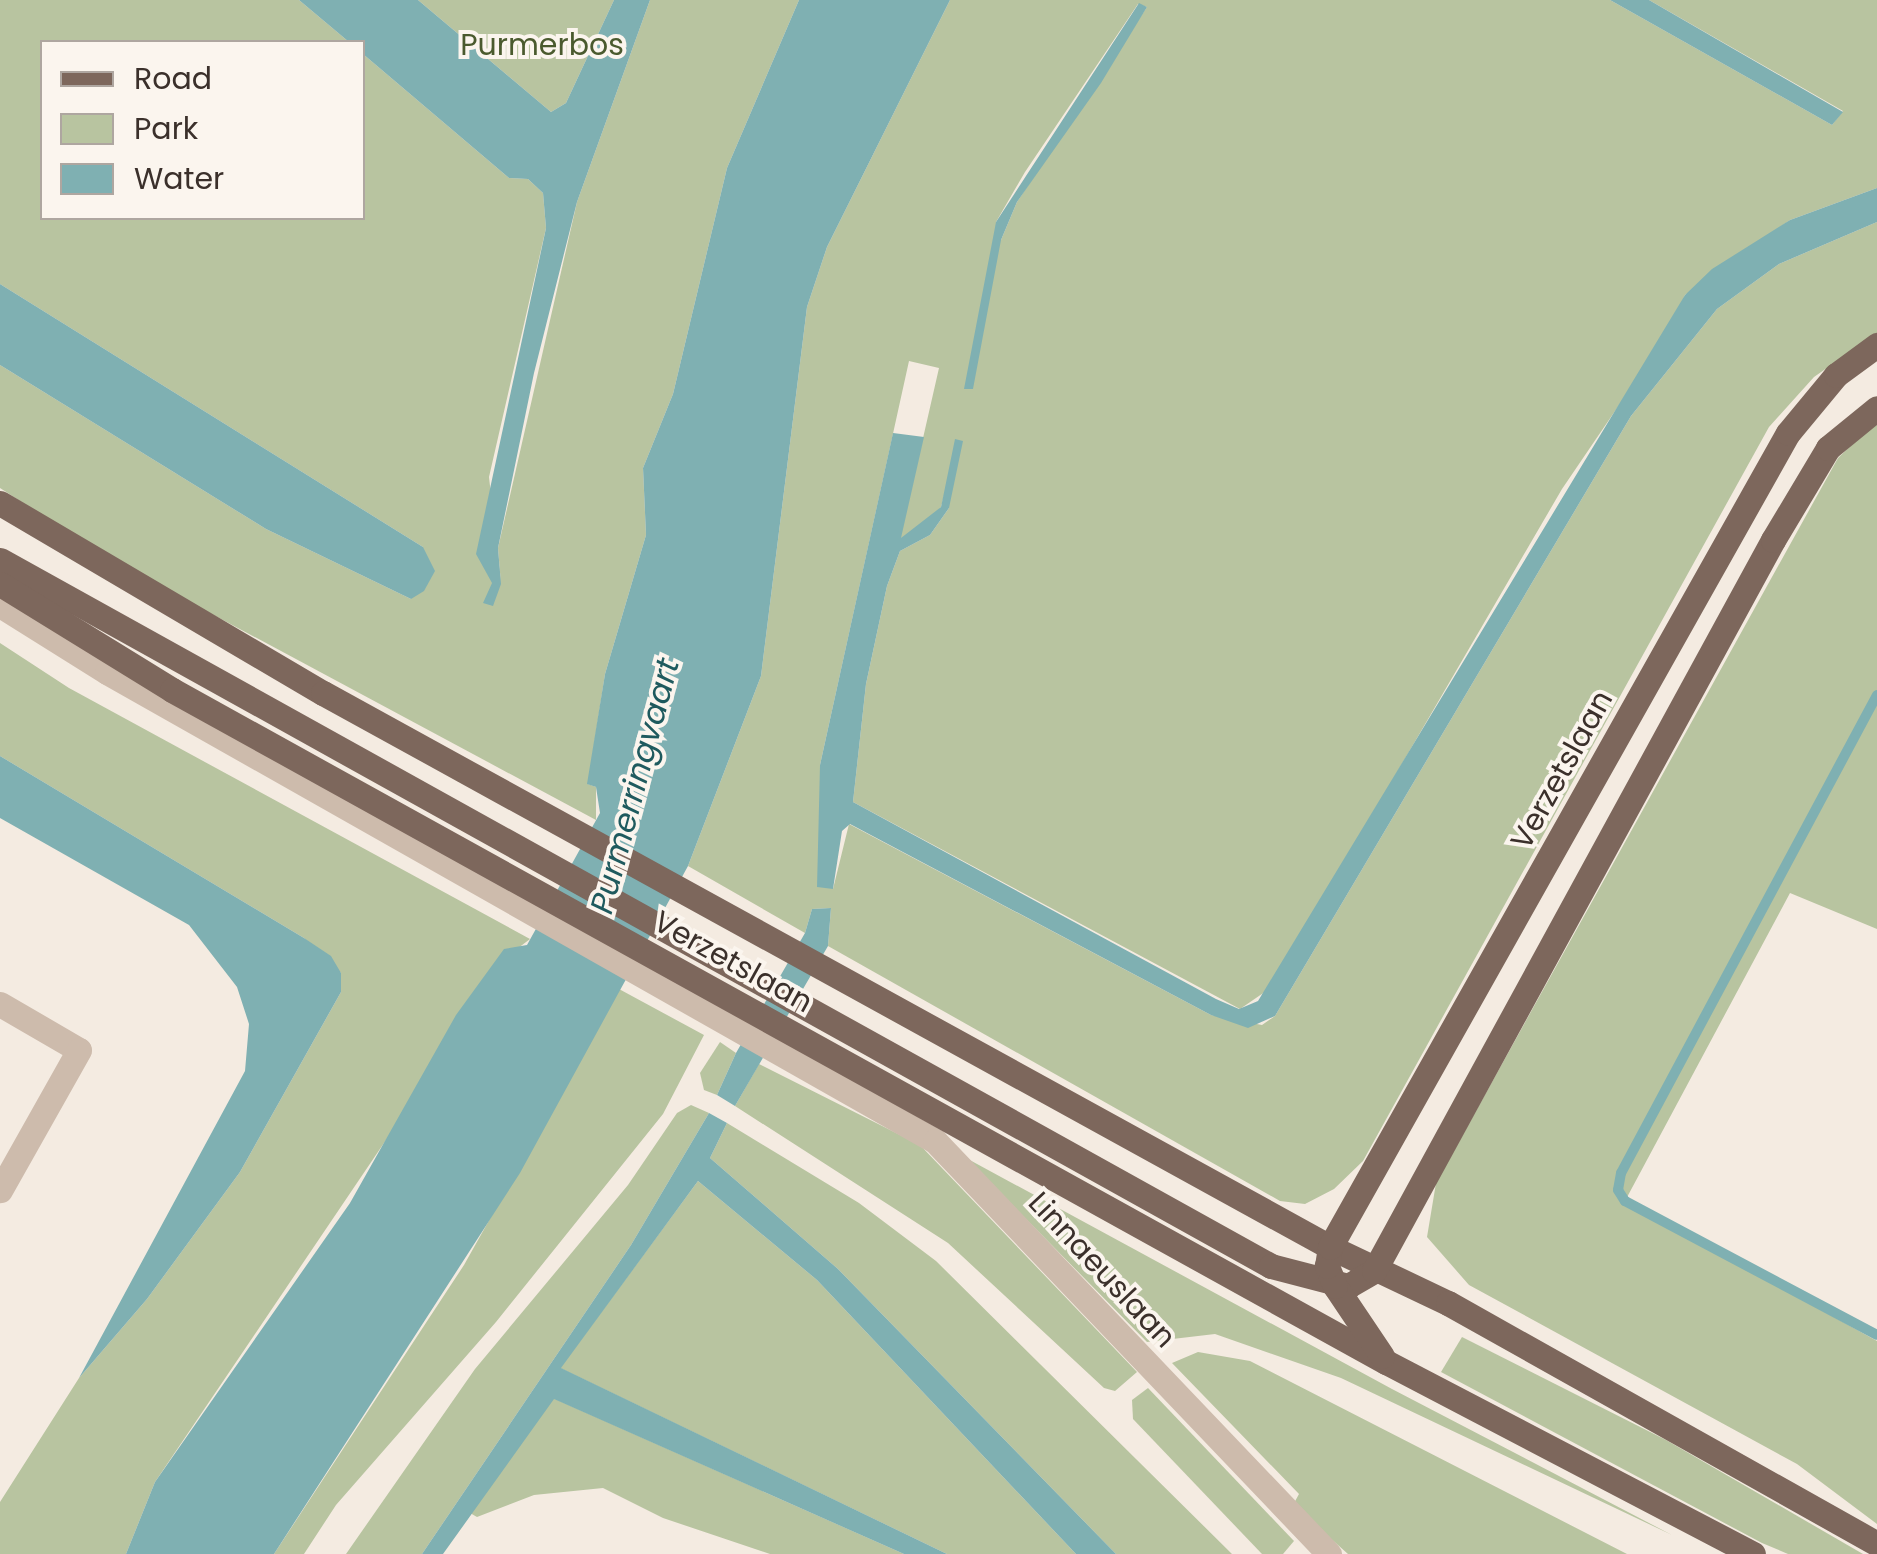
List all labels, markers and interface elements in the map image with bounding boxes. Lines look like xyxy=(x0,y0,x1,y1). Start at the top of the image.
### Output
park label: Purmerbos xyxy=(460,27,624,63)
legend xyxy=(40,40,365,220)
text: Road xyxy=(134,57,212,100)
text: Park xyxy=(134,107,198,150)
text: Water xyxy=(134,157,224,200)
water label: Purmerringvaart xyxy=(582,654,688,918)
street label: Verzetslaan xyxy=(1504,684,1620,856)
street label: Verzetslaan xyxy=(647,904,819,1020)
street label: Linnaeuslaan xyxy=(1021,1185,1183,1355)

